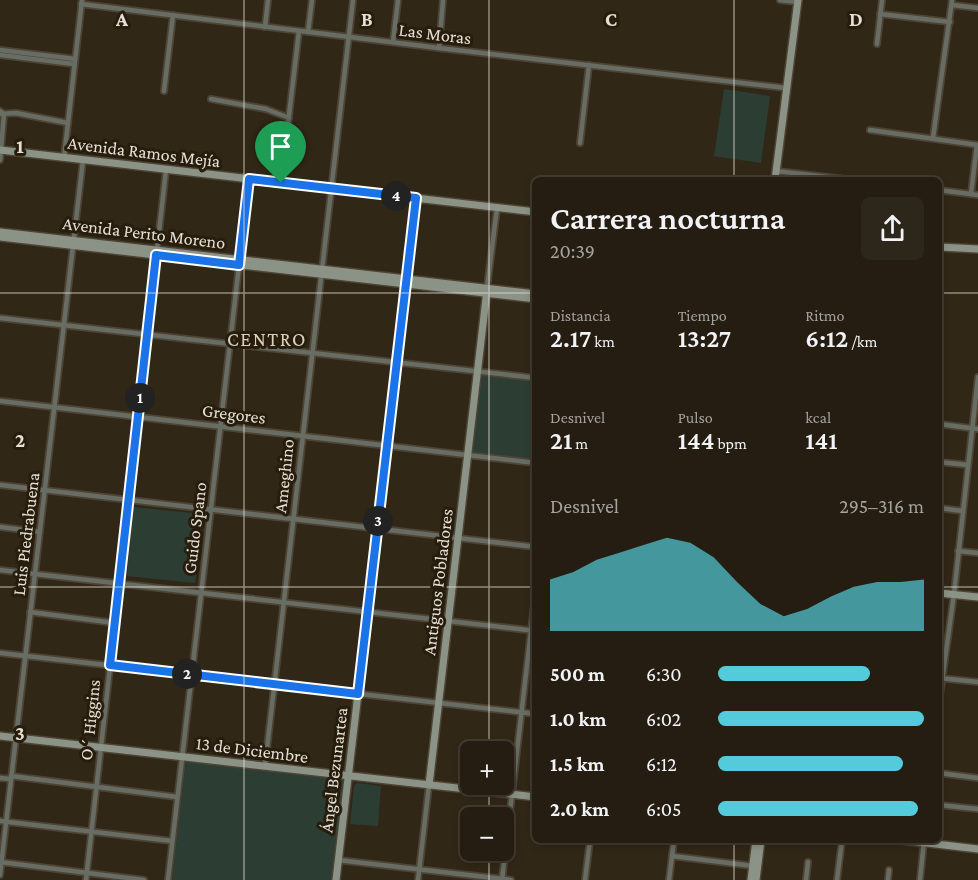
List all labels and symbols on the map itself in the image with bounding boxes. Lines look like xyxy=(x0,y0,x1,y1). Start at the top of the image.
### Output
text: A xyxy=(115,8,129,30)
text: B xyxy=(361,8,373,30)
text: C xyxy=(605,8,617,30)
text: D xyxy=(849,8,863,30)
street label: Las Moras xyxy=(398,20,472,48)
pin xyxy=(255,121,306,183)
street label: Avenida Ramos Mejía xyxy=(66,133,222,172)
text: 1 xyxy=(16,135,24,157)
pin: 4 xyxy=(381,181,411,211)
street label: Avenida Perito Moreno xyxy=(62,213,227,253)
district label: CENTRO xyxy=(227,328,307,350)
pin: 1 xyxy=(125,383,155,413)
street label: Gregores xyxy=(201,400,267,428)
text: 2 xyxy=(15,429,25,451)
street label: Ameghino xyxy=(270,438,298,514)
street label: Luis Piedrabuena xyxy=(9,471,43,597)
street label: Guido Spano xyxy=(179,481,211,575)
pin: 3 xyxy=(363,506,393,536)
street label: Antiguos Pobladores xyxy=(419,508,457,656)
pin: 2 xyxy=(172,659,202,689)
street label: O´ Higgins xyxy=(76,678,104,762)
street label: Ángel Bezunartea xyxy=(316,706,352,834)
text: 3 xyxy=(15,722,25,744)
street label: 13 de Diciembre xyxy=(195,733,309,767)

